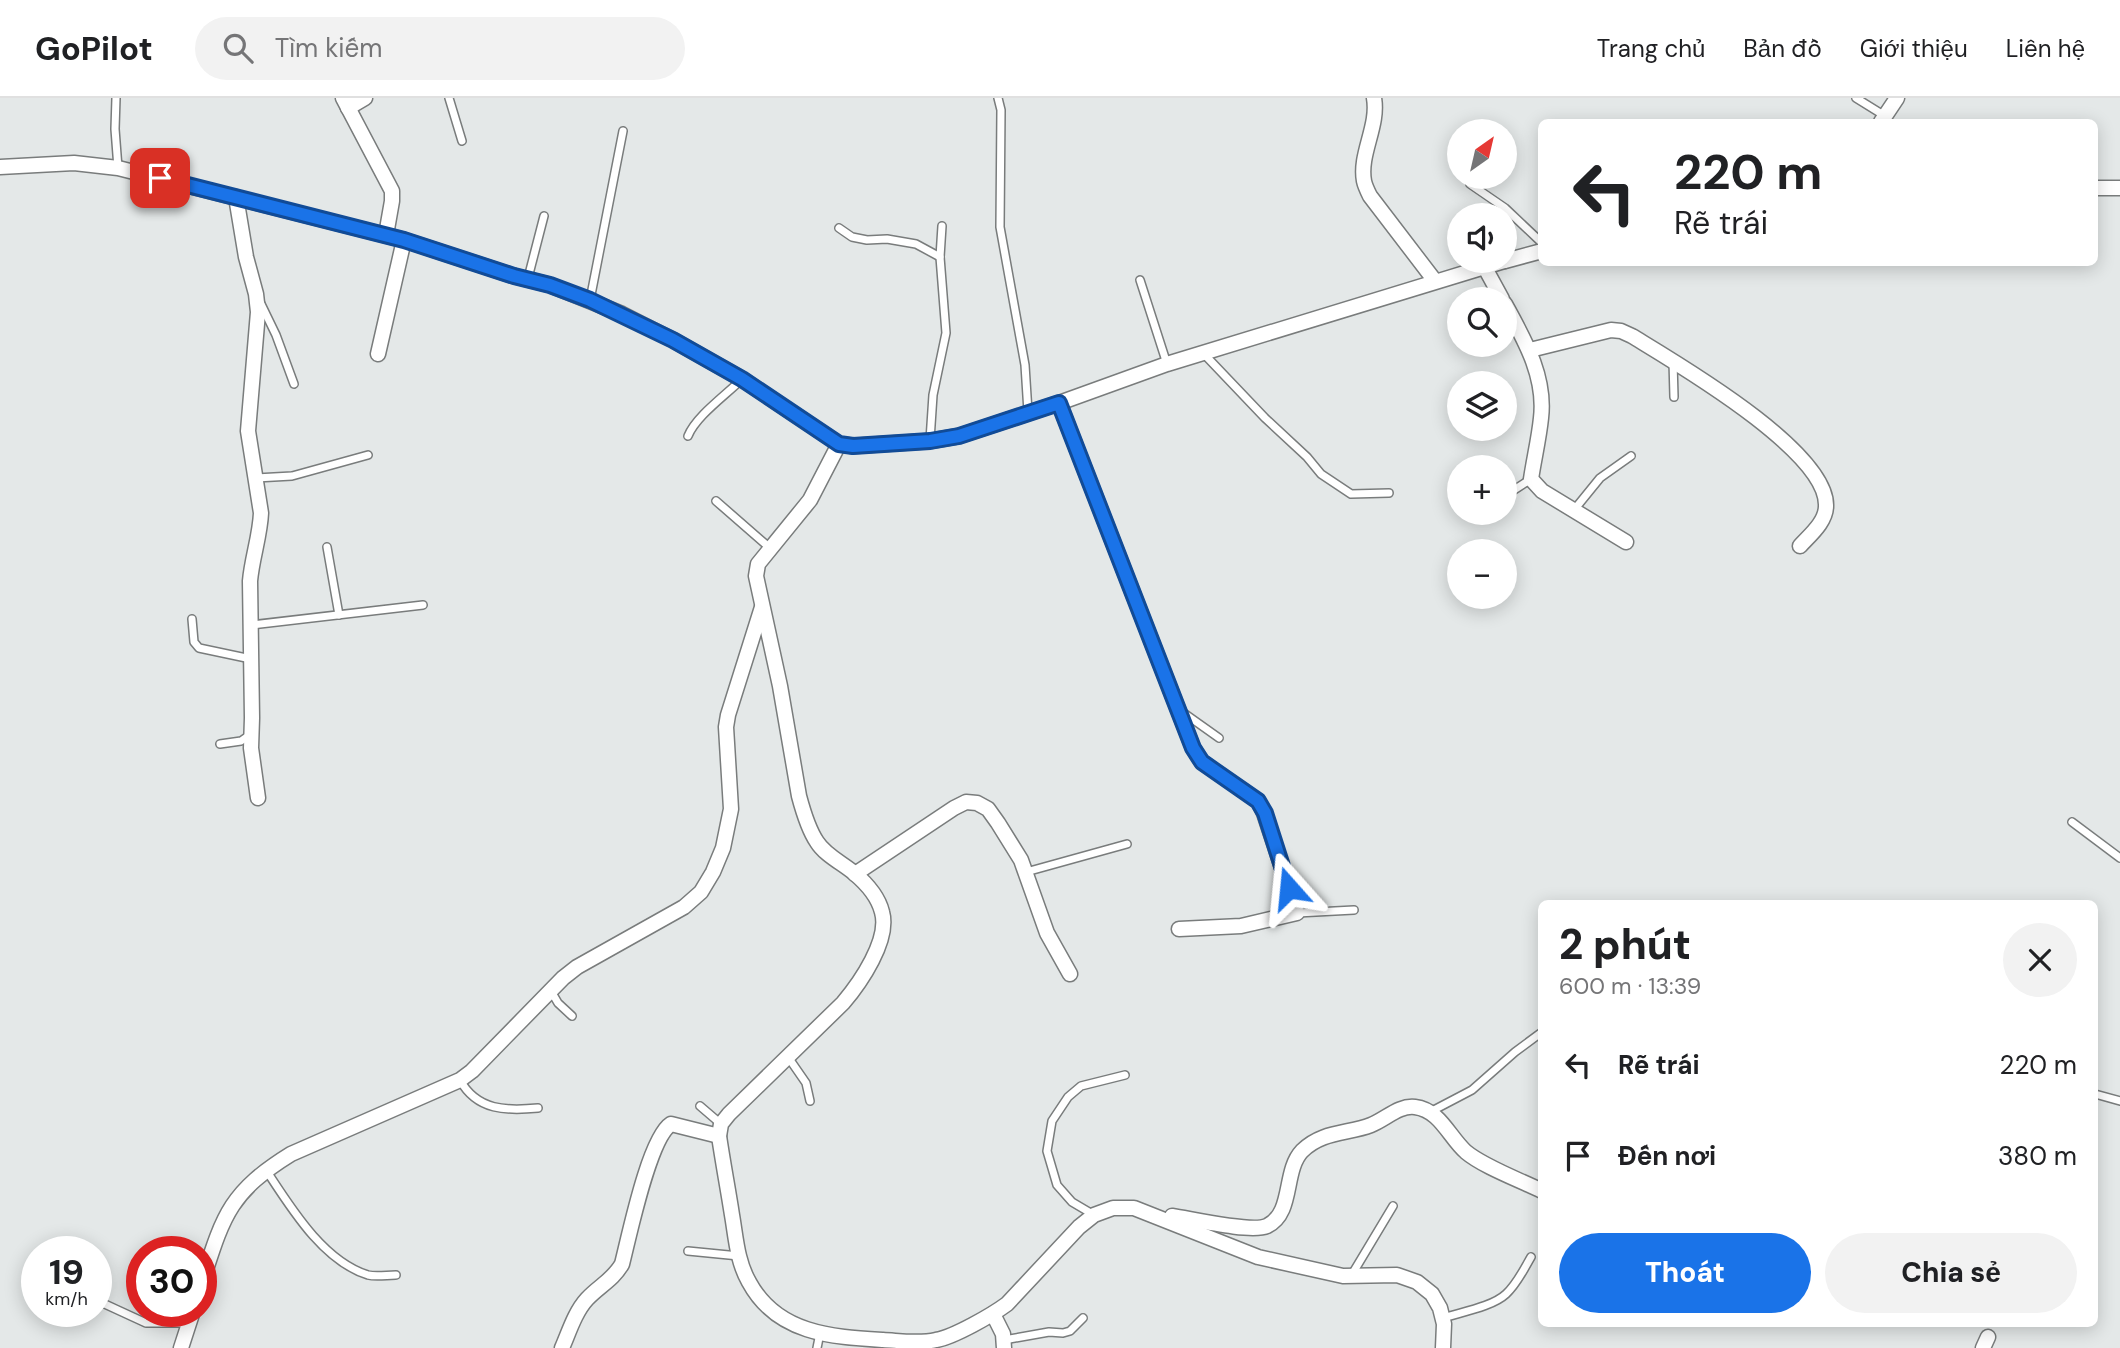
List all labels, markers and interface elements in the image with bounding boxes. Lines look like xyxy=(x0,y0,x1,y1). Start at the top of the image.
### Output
search box xyxy=(195,17,685,80)
text: GoPilot xyxy=(35,27,153,70)
icon: search xyxy=(219,29,257,67)
text: Tìm kiếm xyxy=(275,31,382,65)
text: Trang chủ xyxy=(1597,33,1705,64)
text: Bản đồ xyxy=(1743,33,1822,64)
text: Giới thiệu xyxy=(1860,33,1968,64)
text: Liên hệ xyxy=(2006,33,2085,64)
north arrow xyxy=(1447,119,1517,189)
map controls xyxy=(1447,119,1517,609)
text: 220 m xyxy=(1674,140,1822,204)
icon: left xyxy=(1559,147,1650,238)
pin xyxy=(130,148,190,208)
icon: arrive xyxy=(141,159,179,197)
text: Rẽ trái xyxy=(1674,202,1768,244)
button: sound xyxy=(1447,203,1517,273)
button: search xyxy=(1447,287,1517,357)
button: layers xyxy=(1447,371,1517,441)
button: + xyxy=(1447,455,1517,525)
button: − xyxy=(1447,539,1517,609)
position arrow xyxy=(1252,851,1326,925)
text: 2 phút xyxy=(1559,917,1691,972)
button: close xyxy=(2003,923,2077,997)
text: 600 m · 13:39 xyxy=(1559,971,1701,1001)
icon: left xyxy=(1559,1046,1597,1084)
text: Rẽ trái xyxy=(1618,1048,1700,1082)
text: 220 m xyxy=(1999,1048,2077,1082)
icon: arrive xyxy=(1559,1137,1597,1175)
text: Đến nơi xyxy=(1618,1139,1716,1173)
text: 380 m xyxy=(1998,1139,2077,1173)
button: Thoát xyxy=(1559,1233,1811,1313)
button: Chia sẻ xyxy=(1825,1233,2077,1313)
speed limit sign: 30 xyxy=(126,1236,217,1327)
text: 19 xyxy=(49,1249,84,1295)
text: km/h xyxy=(45,1287,88,1311)

